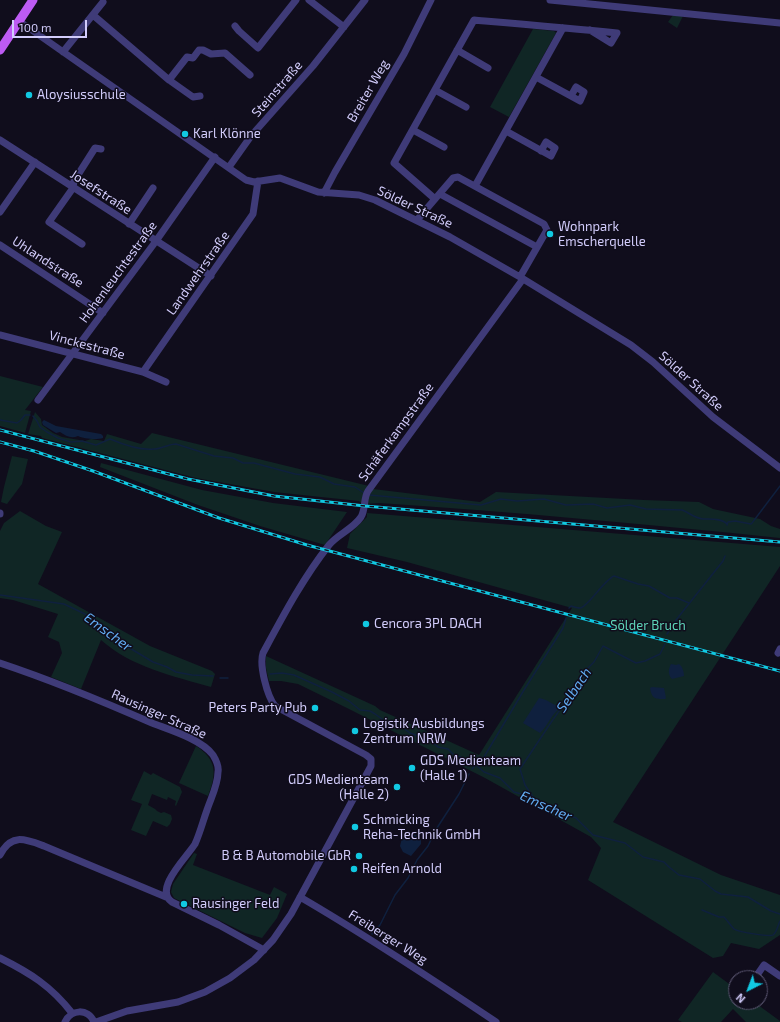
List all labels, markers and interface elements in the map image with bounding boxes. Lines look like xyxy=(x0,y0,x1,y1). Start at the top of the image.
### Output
scale bar xyxy=(14,12,89,38)
text: 100 m xyxy=(19,20,51,34)
street label: Breiter Weg xyxy=(344,57,392,125)
street label: Steinstraße xyxy=(248,58,306,120)
place label: Aloysiusschule xyxy=(37,87,126,103)
marker: Aloysiusschule xyxy=(24,90,34,100)
place label: Karl Klönne xyxy=(193,126,261,142)
marker: Karl Klönne xyxy=(180,129,190,139)
street label: Josefstraße xyxy=(67,166,135,218)
street label: Sölder Straße xyxy=(375,183,455,231)
street label: Hohenleuchtestraße xyxy=(76,218,160,326)
place label: Wohnpark Emscherquelle xyxy=(558,219,646,250)
street label: Landwehrstraße xyxy=(163,228,233,318)
marker: Wohnpark Emscherquelle xyxy=(545,229,555,239)
street label: Uhlandstraße xyxy=(9,233,87,291)
street label: Vinckestraße xyxy=(47,327,127,363)
street label: Sölder Straße xyxy=(656,348,726,414)
street label: Schäferkampstraße xyxy=(355,380,437,484)
water label: Emscher xyxy=(81,609,135,655)
place label: Cencora 3PL DACH xyxy=(374,616,482,632)
park label: Sölder Bruch xyxy=(610,618,686,634)
marker: Cencora 3PL DACH xyxy=(361,619,371,629)
water label: Selbach xyxy=(553,664,595,716)
street label: Rausinger Straße xyxy=(109,686,209,742)
place label: Peters Party Pub xyxy=(209,700,307,716)
marker: Peters Party Pub xyxy=(310,703,320,713)
place label: Logistik Ausbildungs Zentrum NRW xyxy=(363,716,485,747)
marker: Logistik Ausbildungs Zentrum NRW xyxy=(350,726,360,736)
place label: GDS Medienteam (Halle 1) xyxy=(420,753,521,784)
marker: GDS Medienteam (Halle 1) xyxy=(407,763,417,773)
place label: GDS Medienteam (Halle 2) xyxy=(288,772,389,803)
marker: GDS Medienteam (Halle 2) xyxy=(392,782,402,792)
water label: Emscher xyxy=(517,787,575,825)
place label: Schmicking Reha-Technik GmbH xyxy=(363,812,481,843)
marker: Schmicking Reha-Technik GmbH xyxy=(350,822,360,832)
place label: B & B Automobile GbR xyxy=(222,848,351,864)
marker: B & B Automobile GbR xyxy=(354,851,364,861)
place label: Reifen Arnold xyxy=(362,861,442,877)
marker: Reifen Arnold xyxy=(349,864,359,874)
place label: Rausinger Feld xyxy=(192,896,279,912)
marker: Rausinger Feld xyxy=(179,899,189,909)
street label: Freiberger Weg xyxy=(346,906,430,968)
north arrow xyxy=(728,970,768,1010)
text: N xyxy=(733,991,748,1006)

